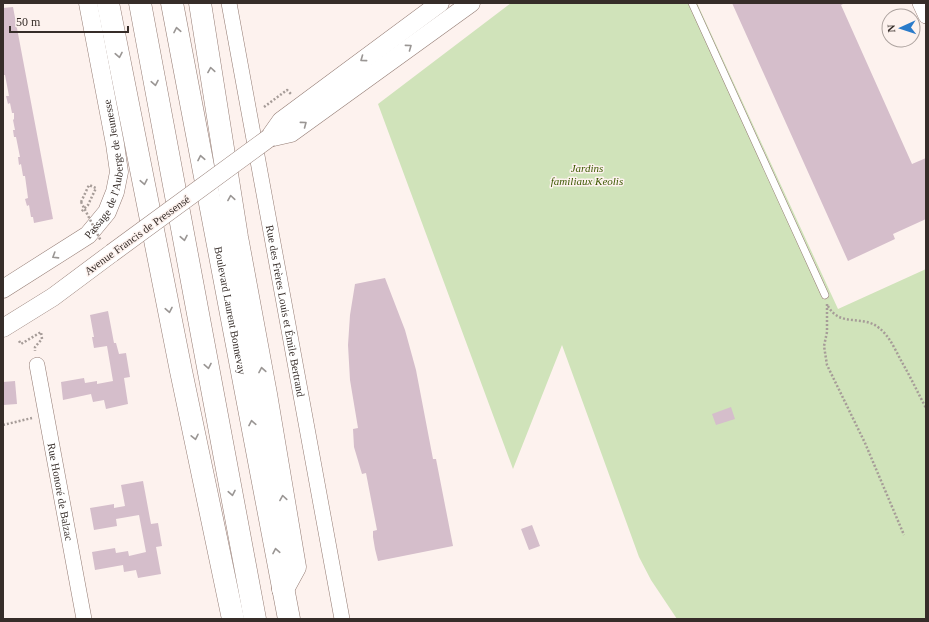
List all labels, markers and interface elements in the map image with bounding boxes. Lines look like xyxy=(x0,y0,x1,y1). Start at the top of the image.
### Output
scale bar xyxy=(10,8,128,34)
north arrow xyxy=(881,8,921,48)
text: 50 m xyxy=(16,15,41,29)
text: N xyxy=(885,24,897,33)
one-way arrow xyxy=(173,27,181,33)
one-way arrow xyxy=(405,45,412,52)
one-way arrow xyxy=(114,52,123,58)
one-way arrow xyxy=(361,54,368,61)
one-way arrow xyxy=(207,67,216,73)
one-way arrow xyxy=(150,79,159,86)
street label: Passage de l'Auberge de Jeunesse xyxy=(82,98,125,241)
one-way arrow xyxy=(299,121,306,128)
one-way arrow xyxy=(197,155,206,161)
park label: Jardins familiaux Keolis xyxy=(551,162,623,187)
one-way arrow xyxy=(139,179,148,186)
street label: Avenue Francis de Pressensé xyxy=(82,193,192,277)
one-way arrow xyxy=(227,195,236,201)
street label: Rue des Frères Louis et Émile Bertrand xyxy=(264,224,307,398)
one-way arrow xyxy=(179,235,188,241)
street label: Boulevard Laurent Bonnevay xyxy=(212,245,249,376)
one-way arrow xyxy=(52,251,59,259)
one-way arrow xyxy=(165,307,173,313)
one-way arrow xyxy=(203,363,212,369)
one-way arrow xyxy=(258,367,267,373)
one-way arrow xyxy=(248,420,256,426)
one-way arrow xyxy=(191,434,199,441)
street label: Rue Honoré de Balzac xyxy=(46,442,75,542)
one-way arrow xyxy=(227,490,236,497)
one-way arrow xyxy=(279,495,288,501)
one-way arrow xyxy=(272,548,281,554)

